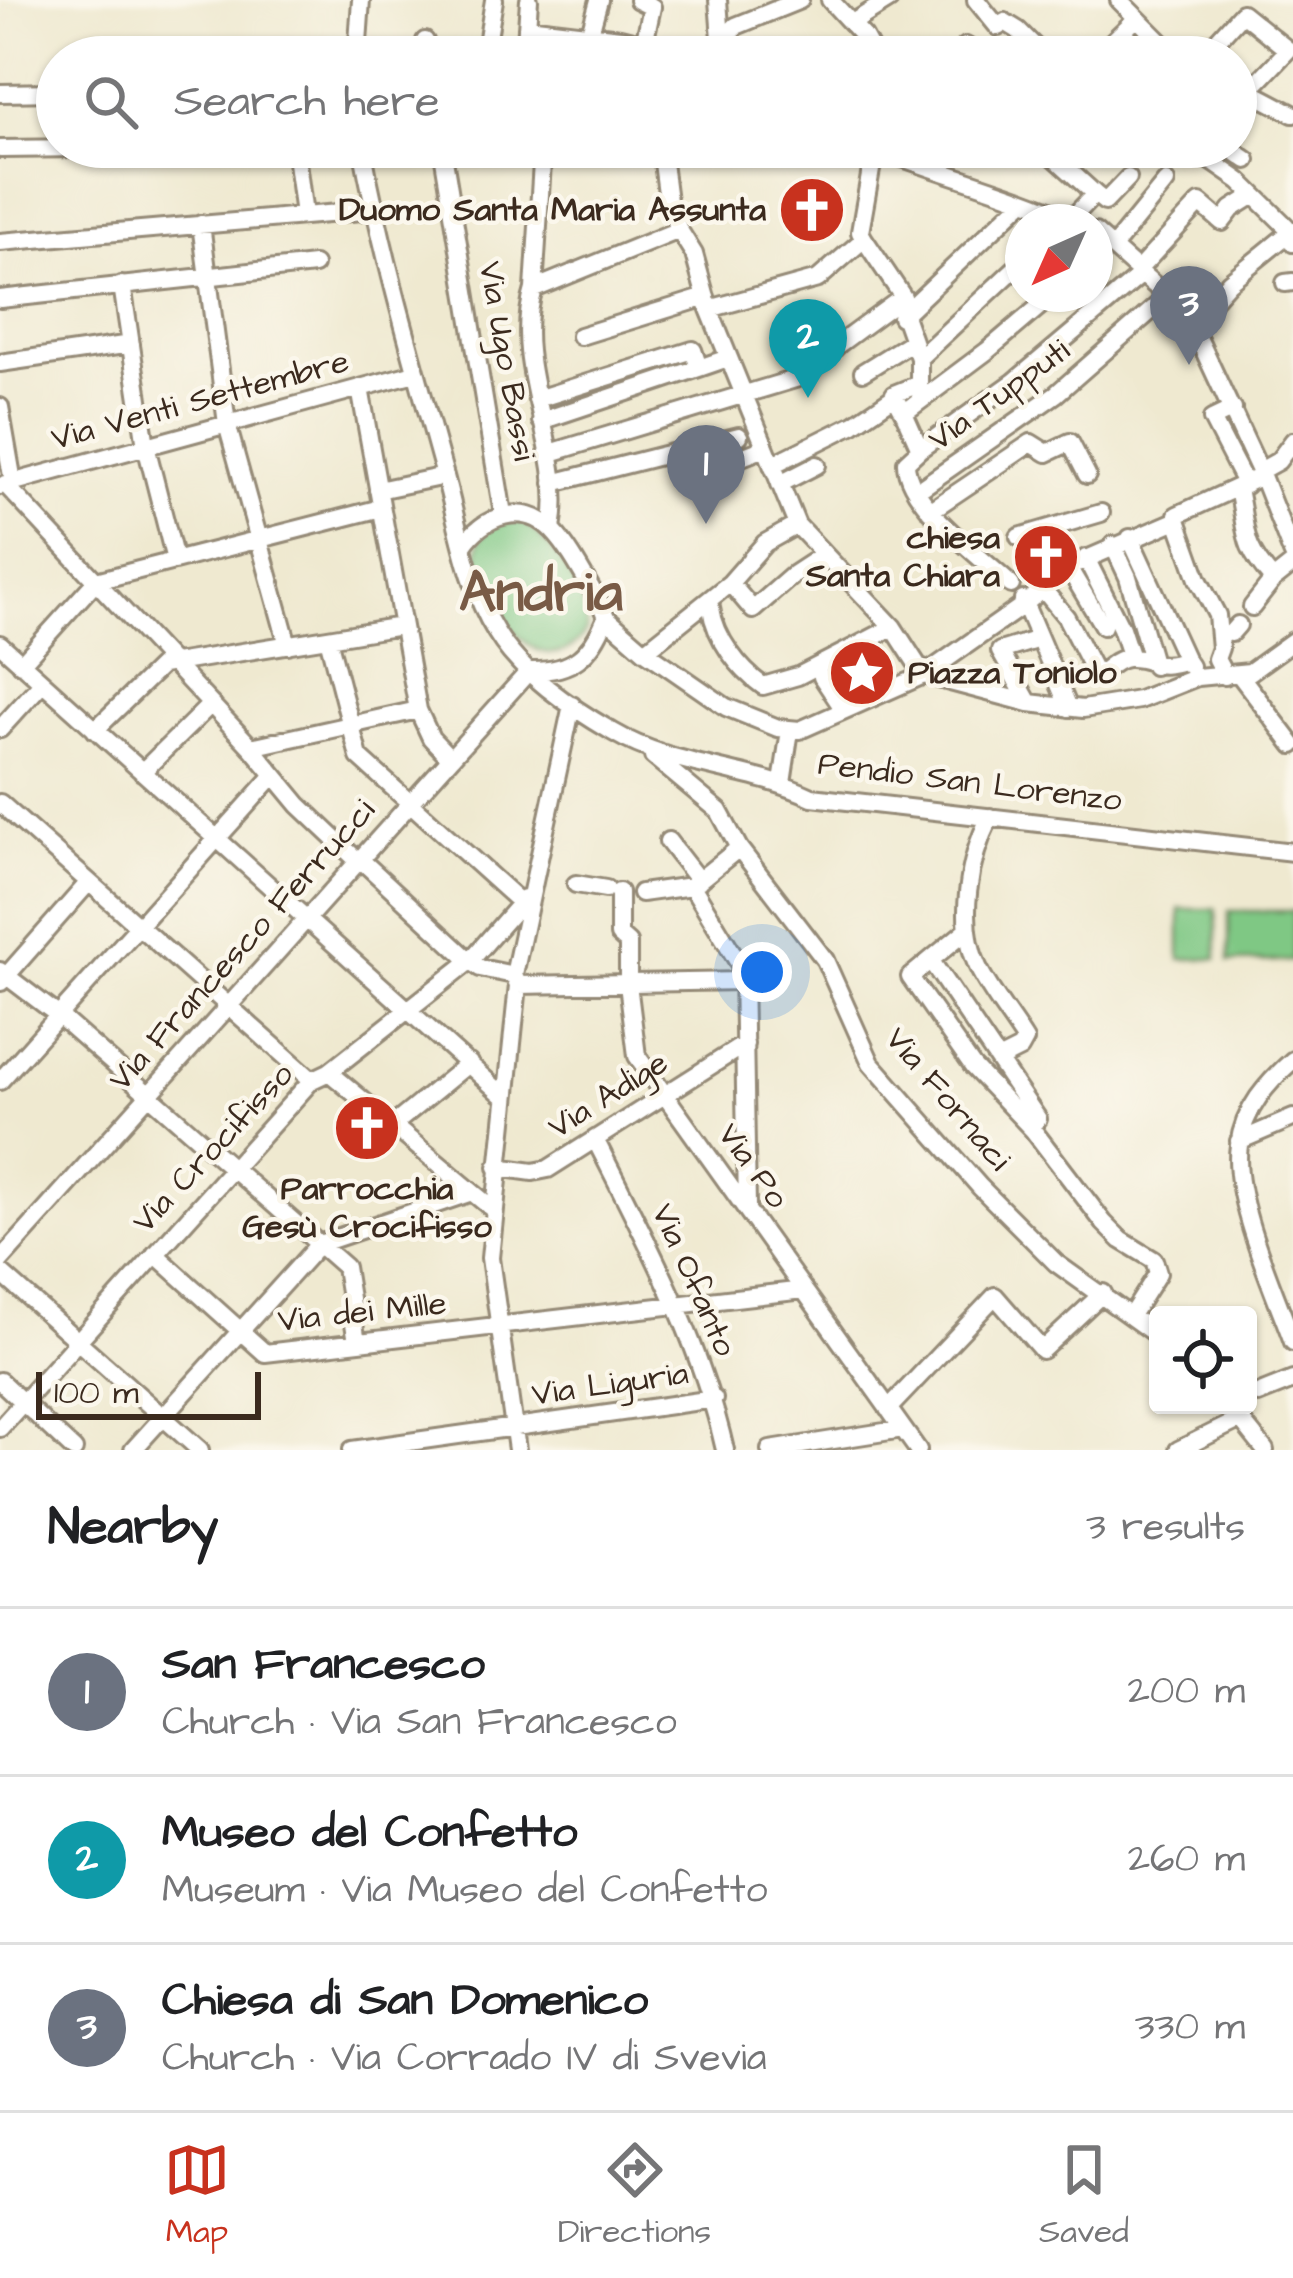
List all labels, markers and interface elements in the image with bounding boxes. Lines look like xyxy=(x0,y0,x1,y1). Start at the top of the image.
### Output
search box xyxy=(36,36,1257,168)
icon: search xyxy=(78,69,144,135)
text: Search here xyxy=(174,71,440,133)
church icon: Duomo Santa Maria Assunta xyxy=(777,175,847,245)
place label: Duomo Santa Maria Assunta xyxy=(339,187,766,233)
north arrow xyxy=(1005,204,1113,312)
street label: Via Ugo Bassi xyxy=(465,258,547,465)
pin: 3 xyxy=(1150,266,1228,365)
pin: 2 xyxy=(769,299,847,398)
street label: Via Tupputi xyxy=(919,328,1079,462)
street label: Via Venti Settembre xyxy=(46,338,354,462)
pin: 1 xyxy=(667,425,745,524)
place label: chiesa Santa Chiara xyxy=(805,515,1000,599)
church icon: chiesa Santa Chiara xyxy=(1011,522,1081,592)
district label: Andria xyxy=(459,554,624,633)
place icon: Piazza Toniolo xyxy=(827,638,897,708)
place label: Piazza Toniolo xyxy=(908,650,1117,696)
street label: Pendio San Lorenzo xyxy=(816,741,1125,824)
street label: Via Francesco Ferrucci xyxy=(98,789,386,1101)
your location xyxy=(732,942,792,1002)
street label: Via Fornaci xyxy=(874,1017,1022,1181)
street label: Via Adige xyxy=(539,1040,678,1152)
street label: Via Crocifisso xyxy=(122,1052,304,1243)
church icon: Parrocchia Gesù Crocifisso xyxy=(332,1093,402,1163)
street label: Via Po xyxy=(706,1114,800,1218)
place label: Parrocchia Gesù Crocifisso xyxy=(242,1166,492,1250)
street label: Via Ofanto xyxy=(640,1196,748,1364)
street label: Via dei Mille xyxy=(275,1280,449,1344)
map controls xyxy=(1149,1306,1257,1414)
button: locate xyxy=(1149,1306,1257,1414)
street label: Via Liguria xyxy=(529,1350,692,1420)
scale bar xyxy=(36,1366,261,1419)
text: 100 m xyxy=(54,1370,139,1416)
text: Nearby xyxy=(48,1493,218,1564)
text: 3 results xyxy=(1086,1501,1245,1555)
text: San Francesco xyxy=(162,1634,485,1696)
text: 1 xyxy=(85,1665,90,1719)
text: 200 m xyxy=(1128,1665,1245,1719)
text: Church · Via San Francesco xyxy=(162,1696,677,1750)
text: Museo del Confetto xyxy=(162,1802,577,1864)
text: 2 xyxy=(76,1833,98,1887)
text: 260 m xyxy=(1128,1833,1245,1887)
text: Museum · Via Museo del Confetto xyxy=(162,1864,767,1918)
text: Chiesa di San Domenico xyxy=(162,1970,648,2032)
text: 3 xyxy=(77,2001,97,2055)
text: 330 m xyxy=(1135,2001,1245,2055)
text: Church · Via Corrado IV di Svevia xyxy=(162,2032,767,2086)
tab: Map xyxy=(164,2137,230,2255)
tab: Directions xyxy=(558,2137,711,2255)
tab: Saved xyxy=(1039,2137,1129,2255)

